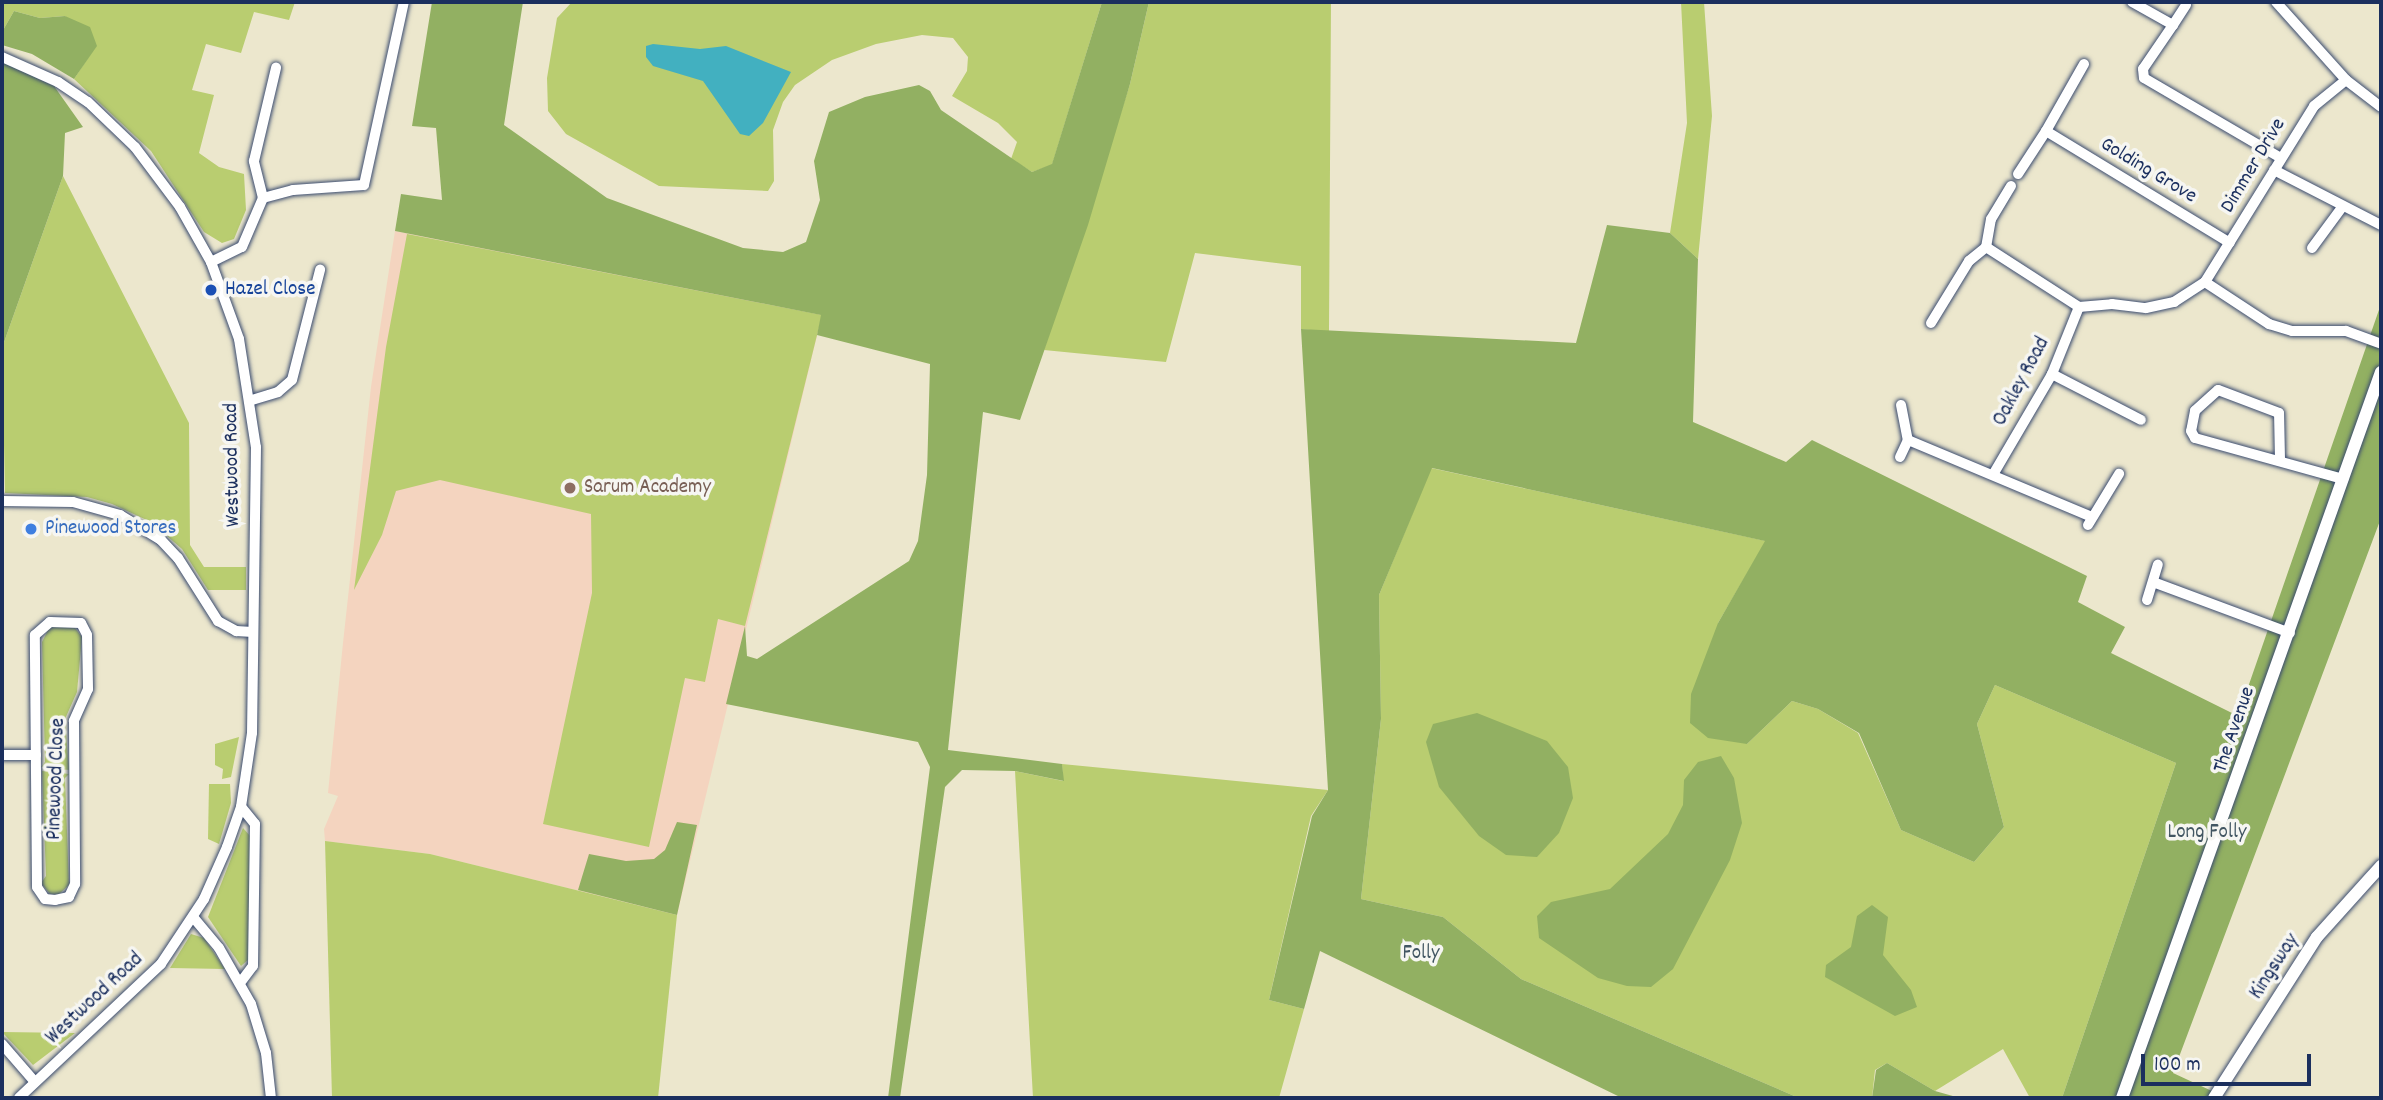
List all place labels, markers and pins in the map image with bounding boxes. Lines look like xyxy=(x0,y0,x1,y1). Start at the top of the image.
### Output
place label: Hazel Close xyxy=(225,277,315,303)
marker: Hazel Close xyxy=(203,282,219,298)
place label: Sarum Academy xyxy=(584,475,711,501)
marker: Sarum Academy xyxy=(562,480,578,496)
place label: Pinewood Stores xyxy=(45,516,176,542)
marker: Pinewood Stores xyxy=(23,521,39,537)

